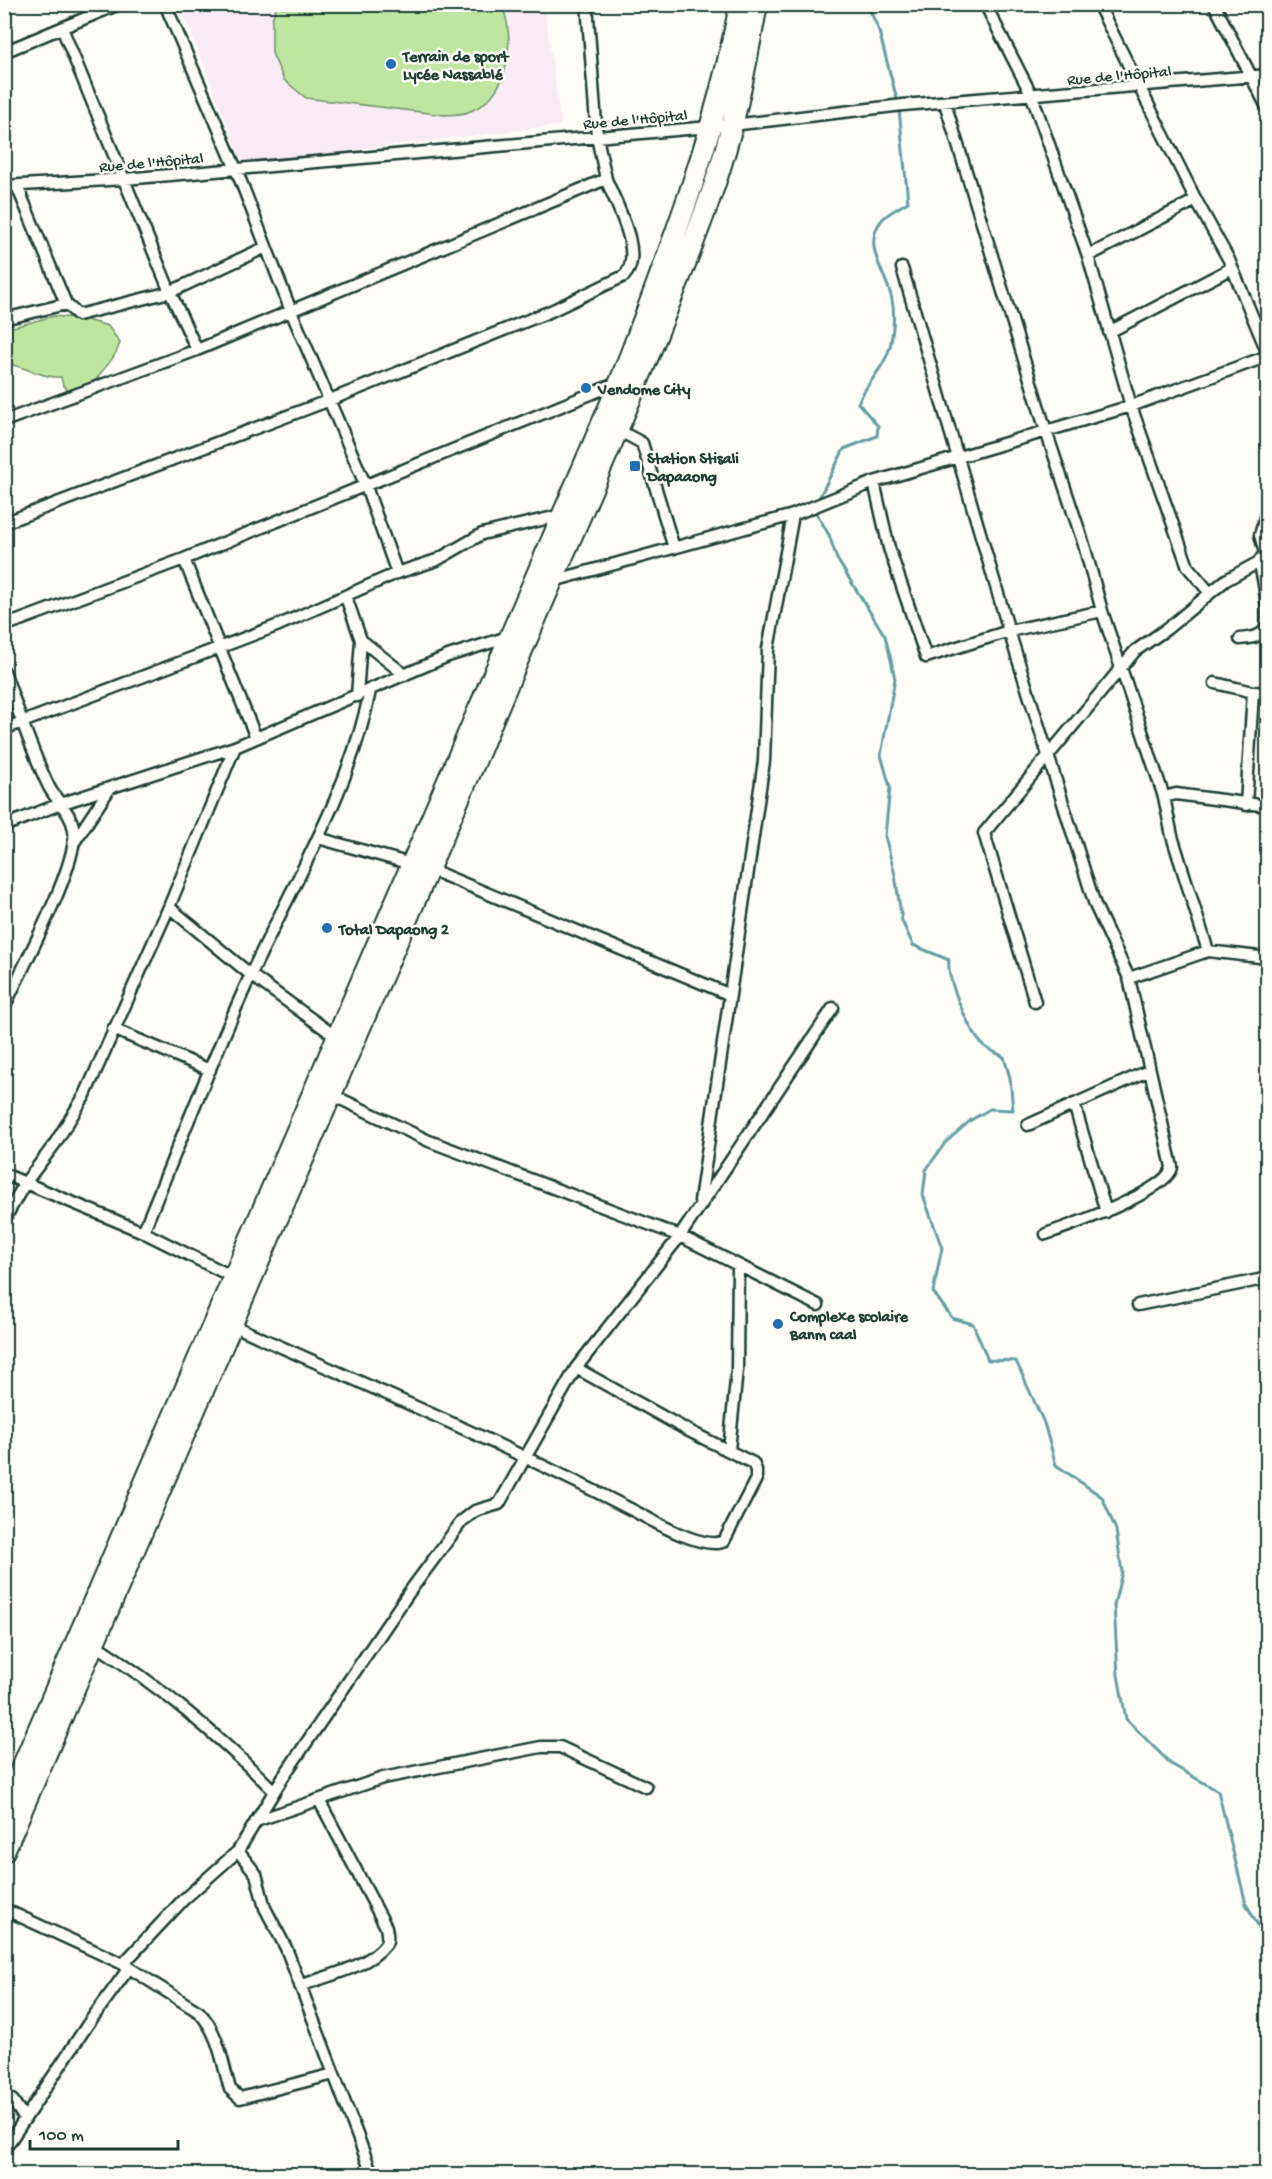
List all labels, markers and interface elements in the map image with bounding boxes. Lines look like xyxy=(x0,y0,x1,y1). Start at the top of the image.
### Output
place label: Terrain de sport Lycée Nassablé xyxy=(401,49,510,86)
marker: Terrain de sport Lycée Nassablé xyxy=(384,57,398,71)
street label: Rue de l'Hôpital xyxy=(1066,63,1172,92)
street label: Rue de l'Hôpital xyxy=(582,107,688,136)
street label: Rue de l'Hôpital xyxy=(98,150,204,179)
marker: Vendome City xyxy=(579,381,593,395)
place label: Vendome City xyxy=(597,382,691,401)
place label: Station Stisali Dapaaong xyxy=(645,451,739,488)
marker: Station Stisali Dapaaong xyxy=(628,459,642,473)
marker: Total Dapaong 2 xyxy=(320,921,334,935)
place label: Total Dapaong 2 xyxy=(337,922,449,941)
place label: Complexe scolaire Banm caal xyxy=(789,1309,909,1346)
marker: Complexe scolaire Banm caal xyxy=(771,1317,785,1331)
scale bar xyxy=(30,2113,178,2151)
text: 100 m xyxy=(38,2126,84,2147)

